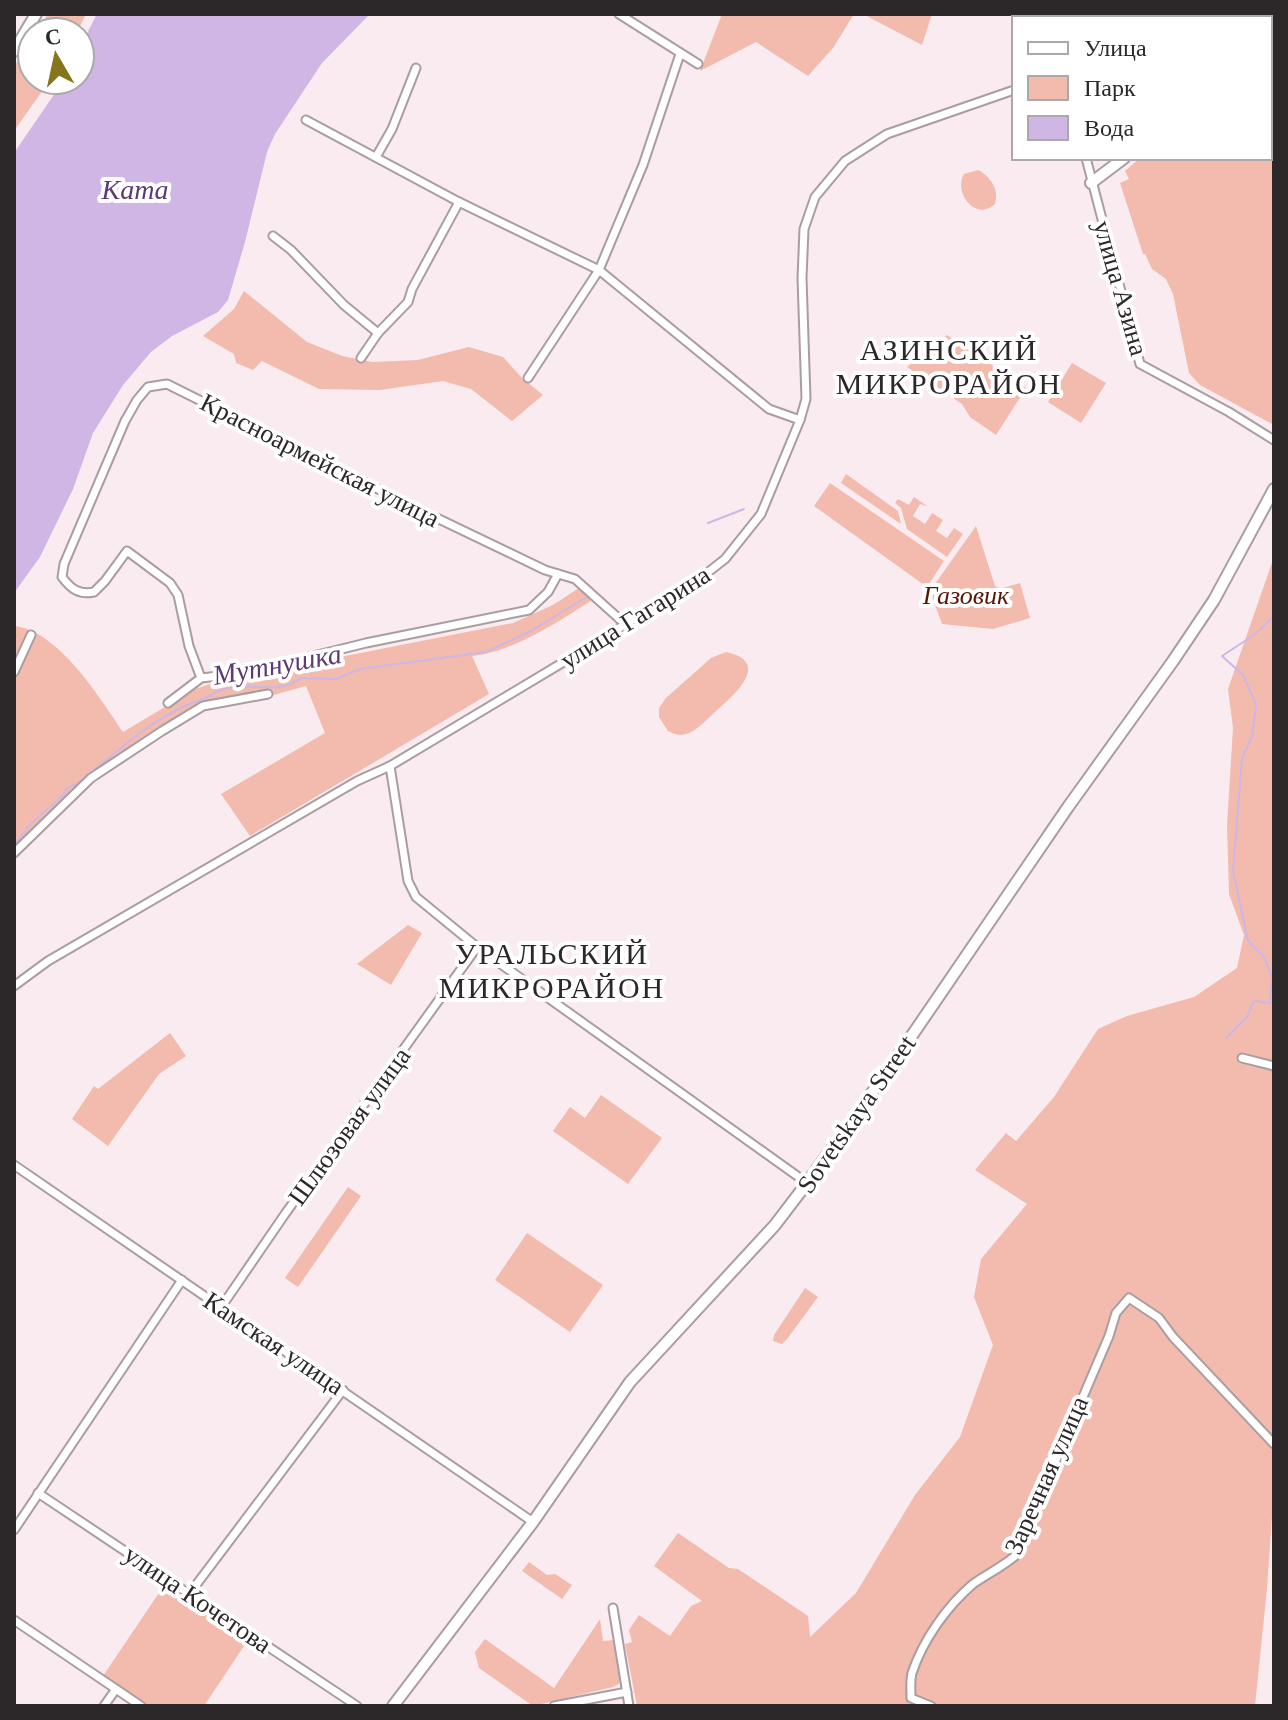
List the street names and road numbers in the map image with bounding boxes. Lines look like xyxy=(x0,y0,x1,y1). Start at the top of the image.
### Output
street label: улица Азина xyxy=(1087,217,1154,359)
street label: Красноармейская улица xyxy=(195,388,445,534)
street label: улица Гагарина xyxy=(555,560,716,675)
street label: Sovetskaya Street xyxy=(791,1029,922,1199)
street label: Шлюзовая улица xyxy=(282,1041,417,1211)
street label: Камская улица xyxy=(198,1286,350,1401)
street label: Заречная улица xyxy=(999,1391,1094,1559)
street label: улица Кочетова xyxy=(119,1540,277,1660)

